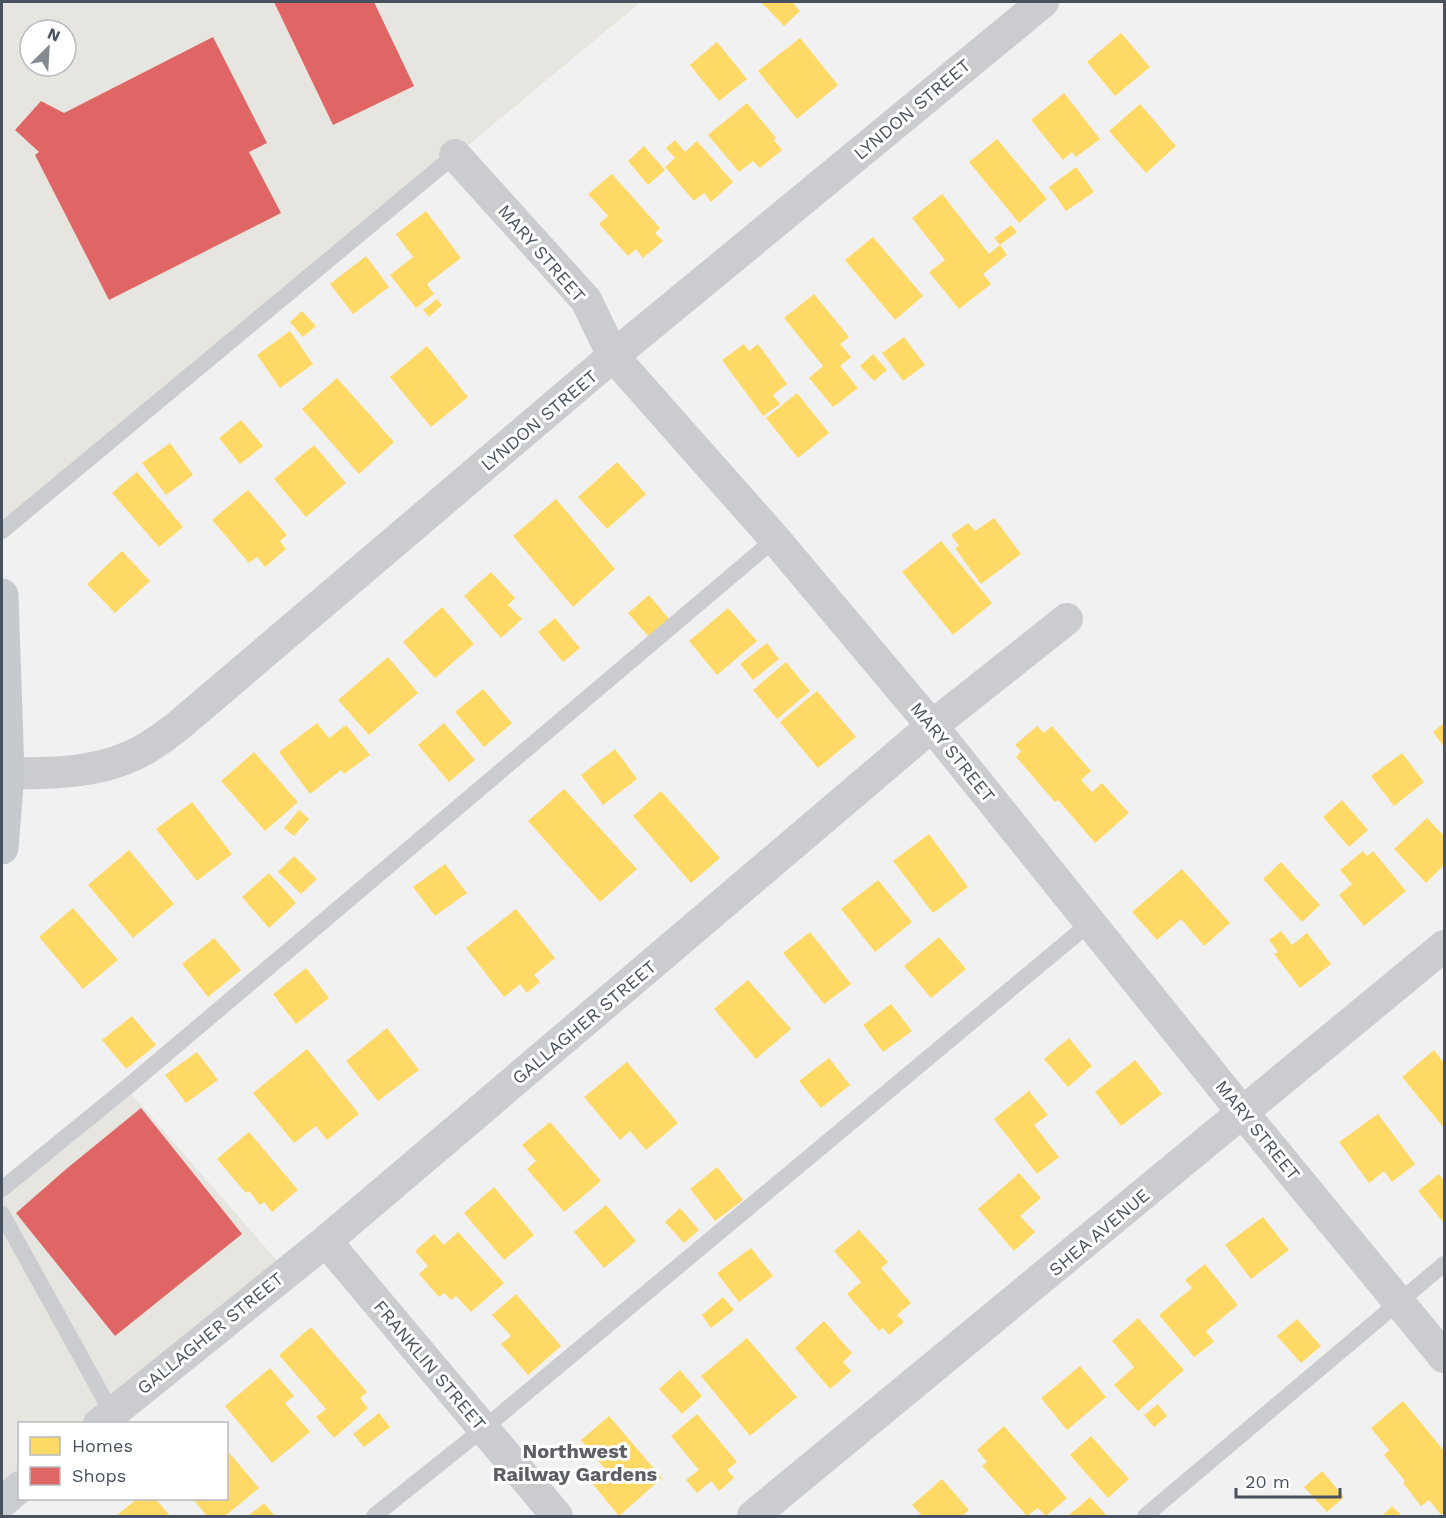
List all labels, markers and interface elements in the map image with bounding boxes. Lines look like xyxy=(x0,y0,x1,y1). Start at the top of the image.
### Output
north arrow xyxy=(18,18,78,78)
text: N xyxy=(45,24,63,46)
street label: LYNDON STREET xyxy=(850,54,974,164)
street label: MARY STREET xyxy=(494,200,590,306)
street label: LYNDON STREET xyxy=(477,365,601,475)
street label: MARY STREET xyxy=(906,698,1000,806)
street label: GALLAGHER STREET xyxy=(508,956,660,1088)
street label: MARY STREET xyxy=(1211,1076,1305,1184)
street label: SHEA AVENUE xyxy=(1045,1184,1153,1280)
street label: GALLAGHER STREET xyxy=(133,1268,287,1398)
street label: FRANKLIN STREET xyxy=(370,1296,490,1434)
legend xyxy=(18,1422,228,1500)
text: Homes xyxy=(72,1435,133,1456)
district label: Northwest Railway Gardens xyxy=(493,1439,658,1486)
scale bar xyxy=(1236,1461,1340,1499)
text: Shops xyxy=(72,1465,126,1486)
text: 20 m xyxy=(1245,1471,1290,1492)

